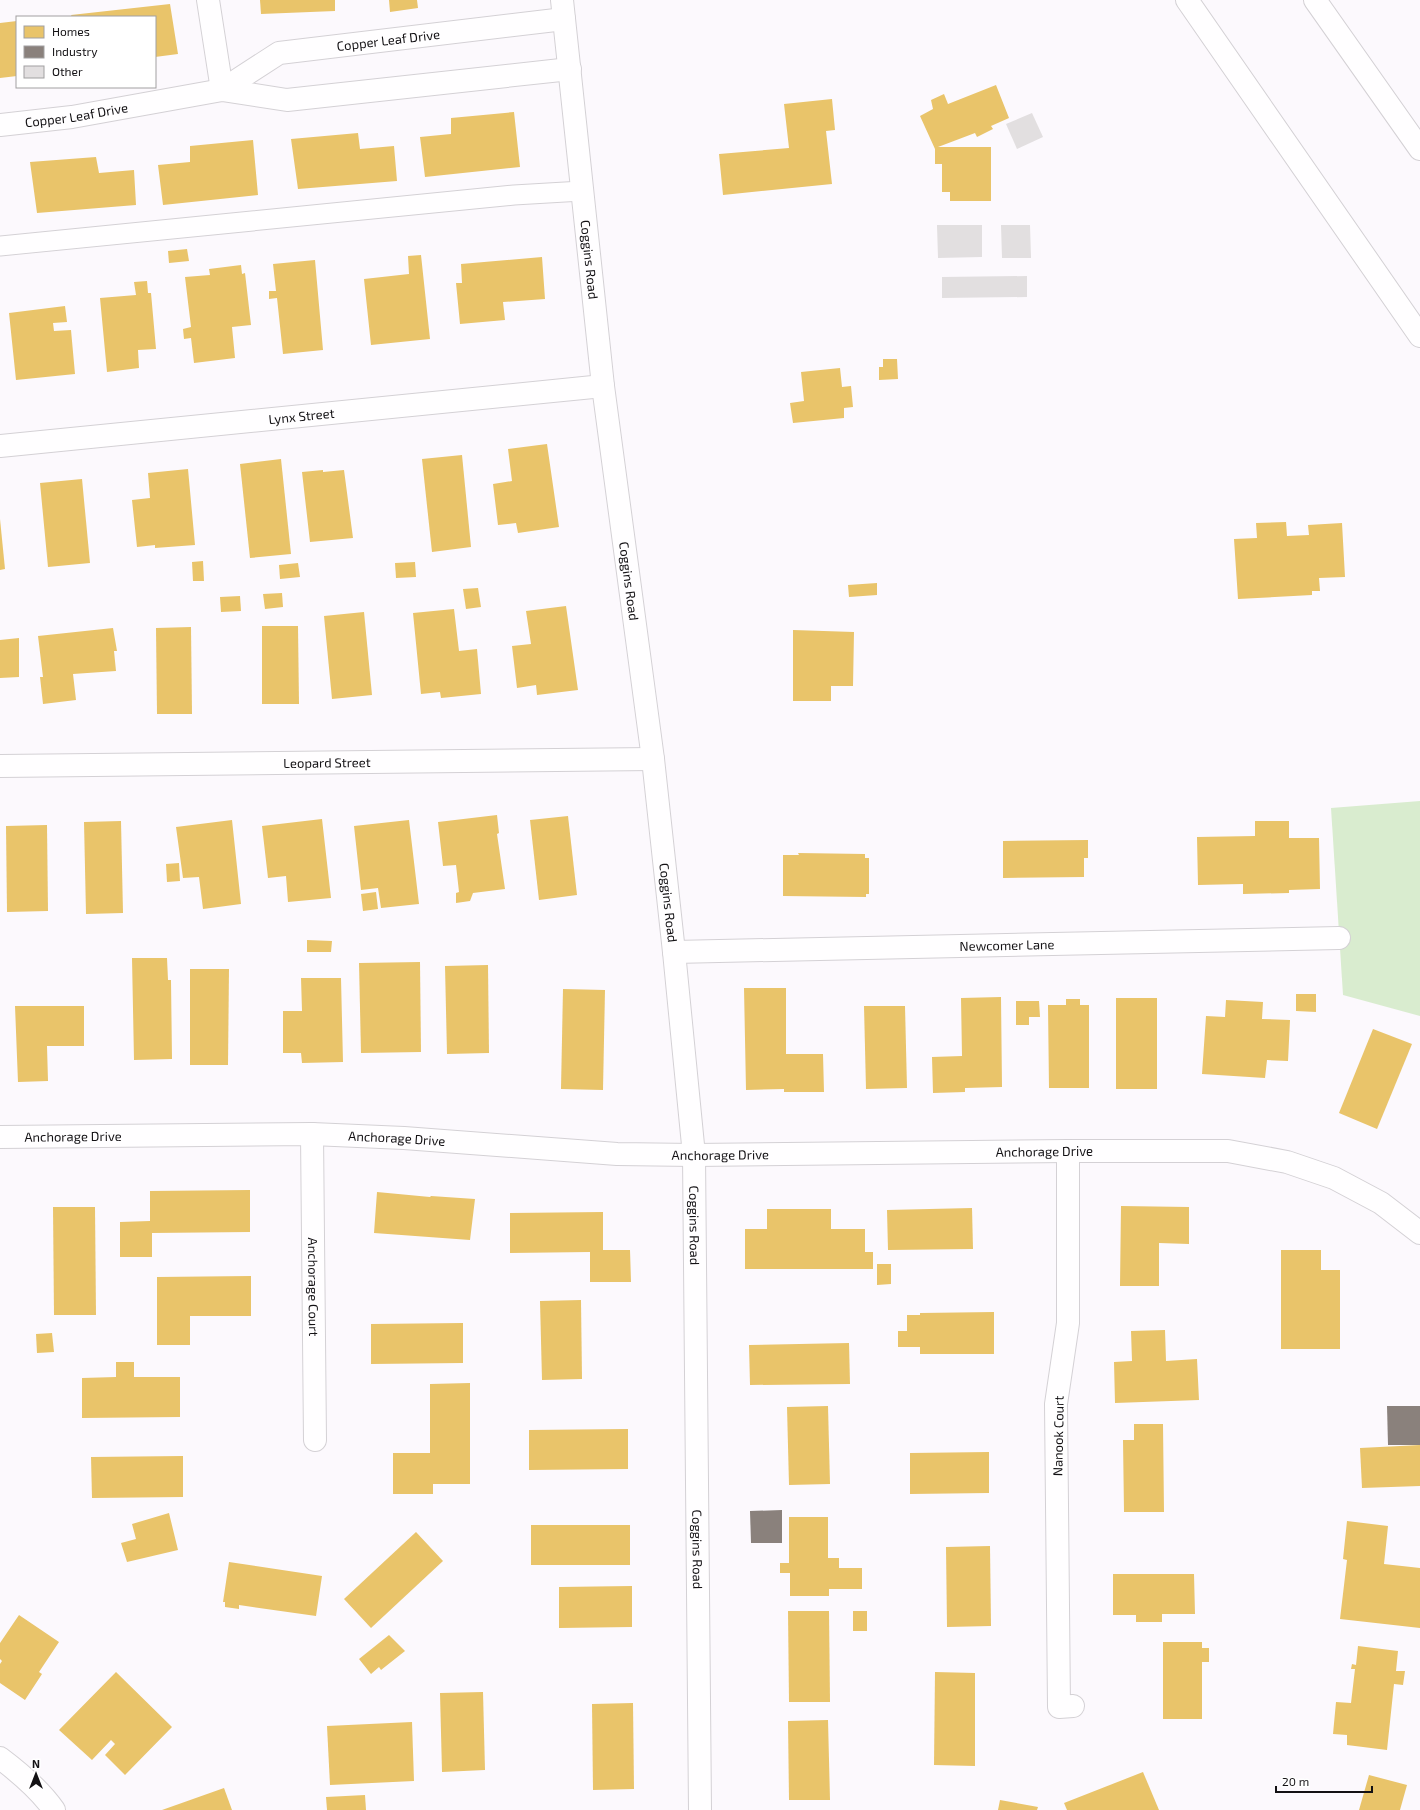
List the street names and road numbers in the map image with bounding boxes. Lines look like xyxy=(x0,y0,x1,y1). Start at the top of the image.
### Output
street label: Copper Leaf Drive xyxy=(336,26,441,54)
street label: Copper Leaf Drive xyxy=(24,99,129,130)
street label: Coggins Road xyxy=(577,219,602,300)
street label: Lynx Street xyxy=(268,405,335,427)
street label: Coggins Road xyxy=(616,541,642,622)
street label: Leopard Street xyxy=(283,754,371,771)
street label: Coggins Road xyxy=(656,862,681,943)
street label: Newcomer Lane xyxy=(959,936,1055,954)
street label: Anchorage Drive xyxy=(24,1128,122,1145)
street label: Anchorage Drive xyxy=(348,1128,446,1149)
street label: Anchorage Drive xyxy=(996,1143,1093,1160)
street label: Anchorage Drive xyxy=(672,1146,769,1163)
street label: Coggins Road xyxy=(686,1185,703,1265)
street label: Anchorage Court xyxy=(305,1238,322,1337)
street label: Nanook Court xyxy=(1049,1396,1067,1476)
street label: Coggins Road xyxy=(689,1509,706,1589)

